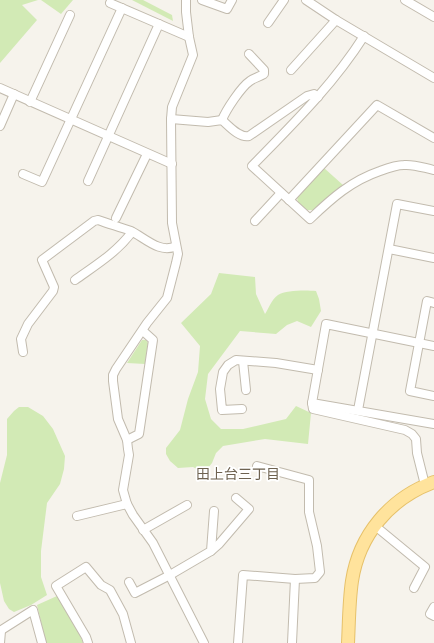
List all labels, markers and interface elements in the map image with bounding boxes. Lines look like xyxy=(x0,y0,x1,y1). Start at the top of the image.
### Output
district label: 田上台三丁目 xyxy=(196,466,280,482)

